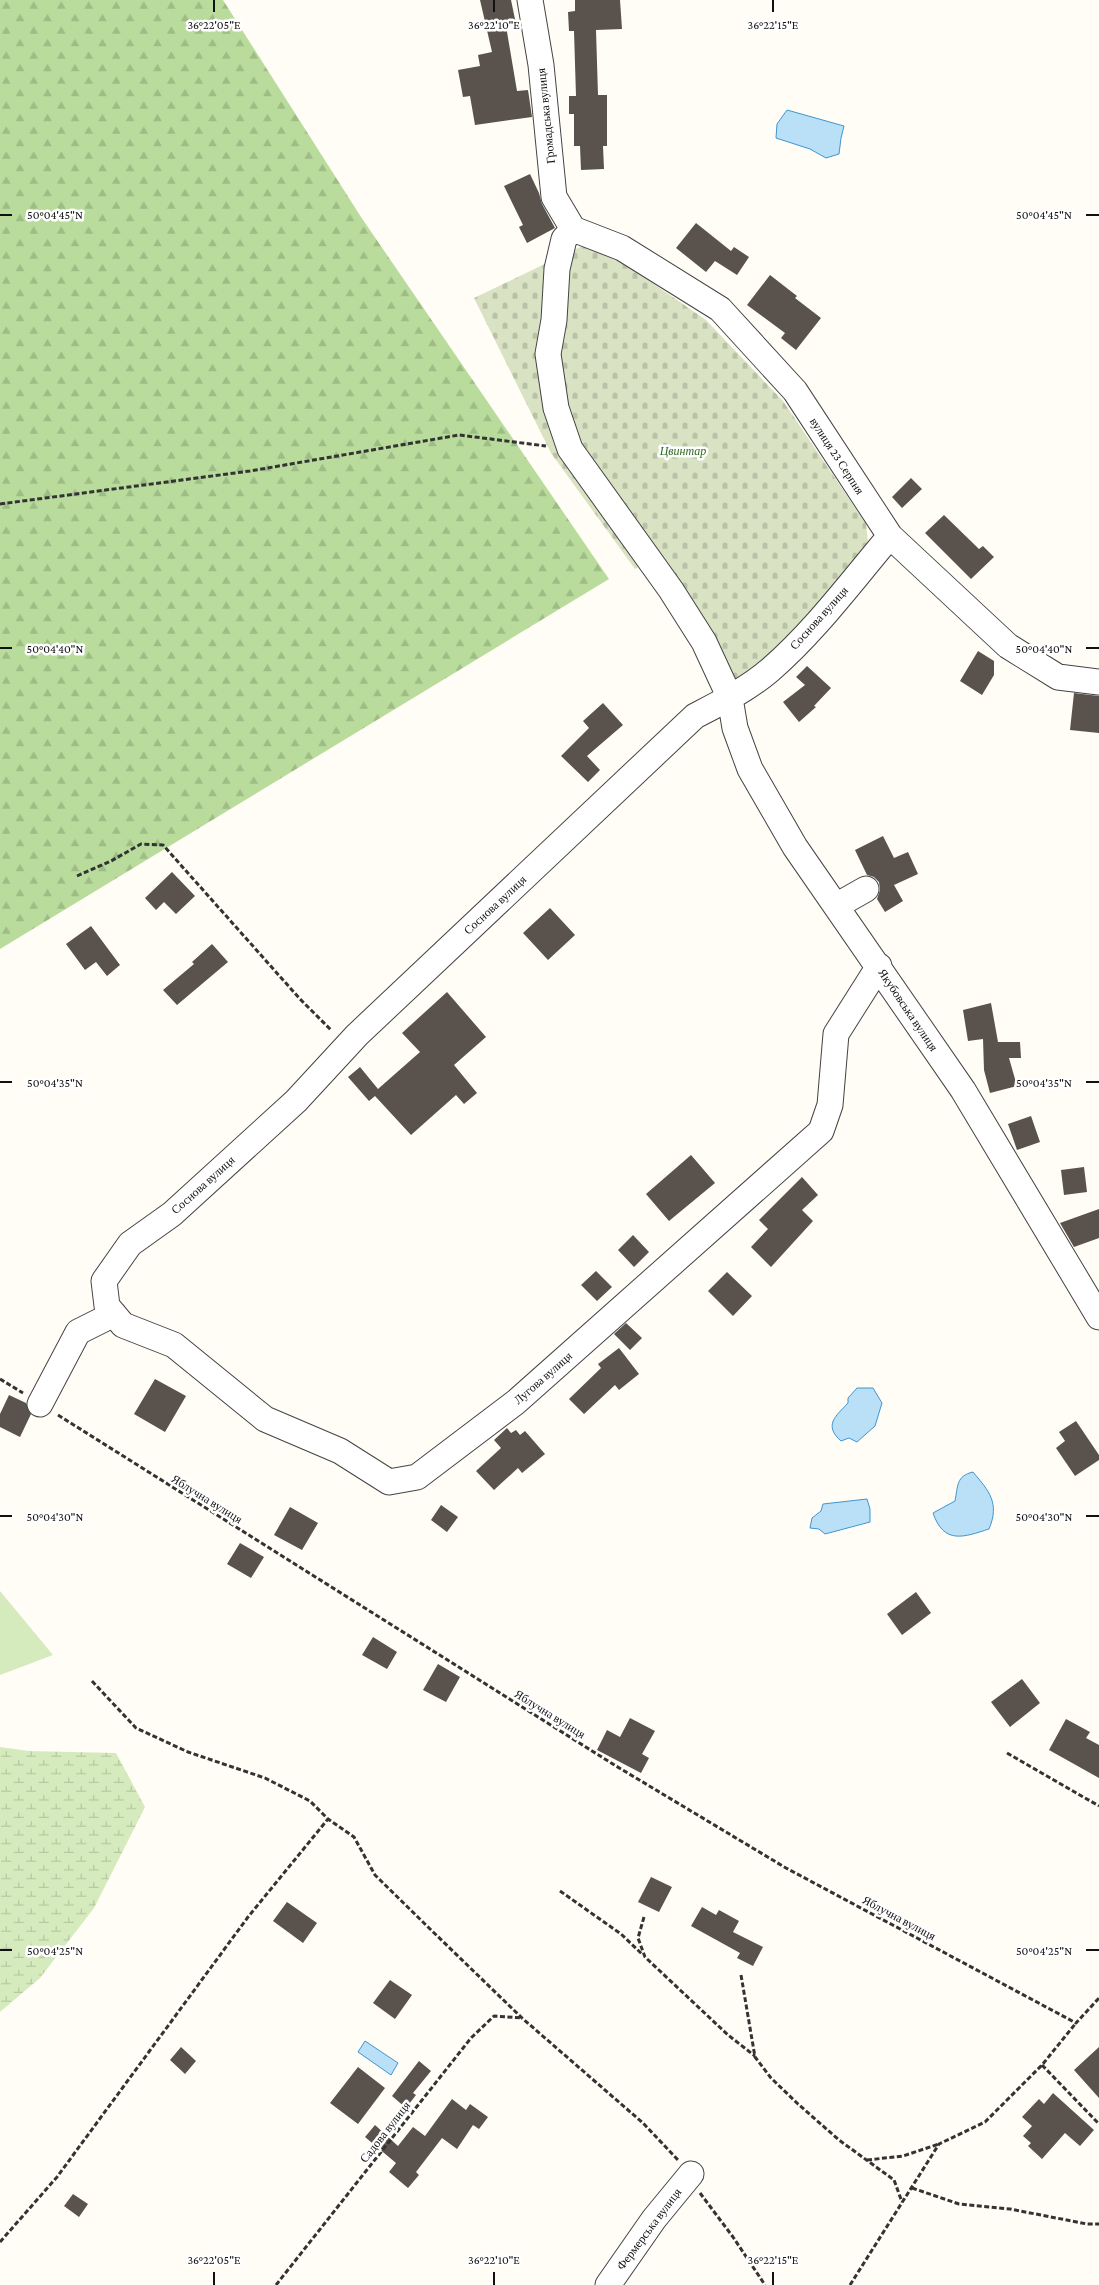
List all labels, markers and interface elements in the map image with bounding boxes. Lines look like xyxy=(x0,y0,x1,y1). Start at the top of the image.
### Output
text: 36°22'05"E xyxy=(187,18,241,32)
text: 36°22'10"E xyxy=(468,18,520,32)
text: 36°22'15"E xyxy=(748,18,799,32)
street label: Громадська вулиця xyxy=(534,67,558,164)
text: 50°04'45"N xyxy=(27,208,83,222)
text: 50°04'45"N xyxy=(1016,208,1072,222)
street label: вулиця 23 Серпня xyxy=(807,415,867,497)
park label: Цвинтар xyxy=(659,444,706,458)
street label: Соснова вулиця xyxy=(787,583,851,652)
text: 50°04'40"N xyxy=(27,642,84,656)
text: 50°04'40"N xyxy=(1016,642,1073,656)
street label: Соснова вулиця xyxy=(461,872,529,937)
street label: Якубовська вулиця xyxy=(875,966,941,1054)
text: 50°04'35"N xyxy=(27,1076,83,1090)
text: 50°04'35"N xyxy=(1016,1076,1072,1090)
street label: Соснова вулиця xyxy=(169,1153,238,1217)
street label: Лугова вулиця xyxy=(511,1349,575,1407)
street label: Яблучна вулиця xyxy=(169,1472,245,1527)
text: 50°04'30"N xyxy=(27,1510,84,1524)
text: 50°04'30"N xyxy=(1016,1510,1073,1524)
street label: Яблучна вулиця xyxy=(512,1687,588,1742)
street label: Яблучна вулиця xyxy=(860,1893,938,1943)
text: 50°04'25"N xyxy=(27,1944,83,1958)
text: 50°04'25"N xyxy=(1016,1944,1072,1958)
street label: Садова вулиця xyxy=(357,2098,413,2165)
street label: Фермерська вулиця xyxy=(614,2185,685,2273)
text: 36°22'05"E xyxy=(187,2253,241,2267)
text: 36°22'10"E xyxy=(468,2253,520,2267)
text: 36°22'15"E xyxy=(748,2253,799,2267)

